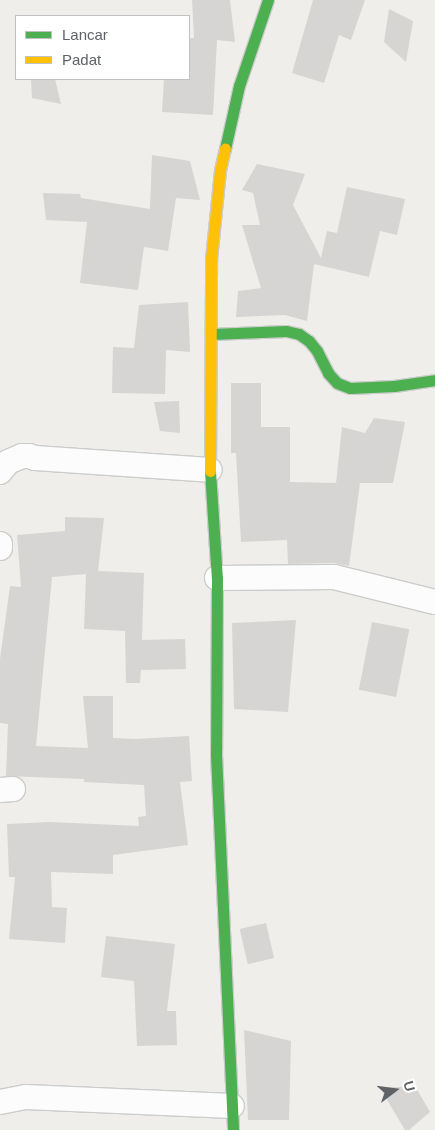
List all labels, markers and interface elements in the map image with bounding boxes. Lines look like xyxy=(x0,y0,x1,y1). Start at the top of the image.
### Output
legend xyxy=(15,15,190,80)
text: Lancar xyxy=(62,26,108,43)
text: Padat xyxy=(62,51,101,68)
north arrow xyxy=(370,1065,420,1115)
text: U xyxy=(400,1079,419,1093)

